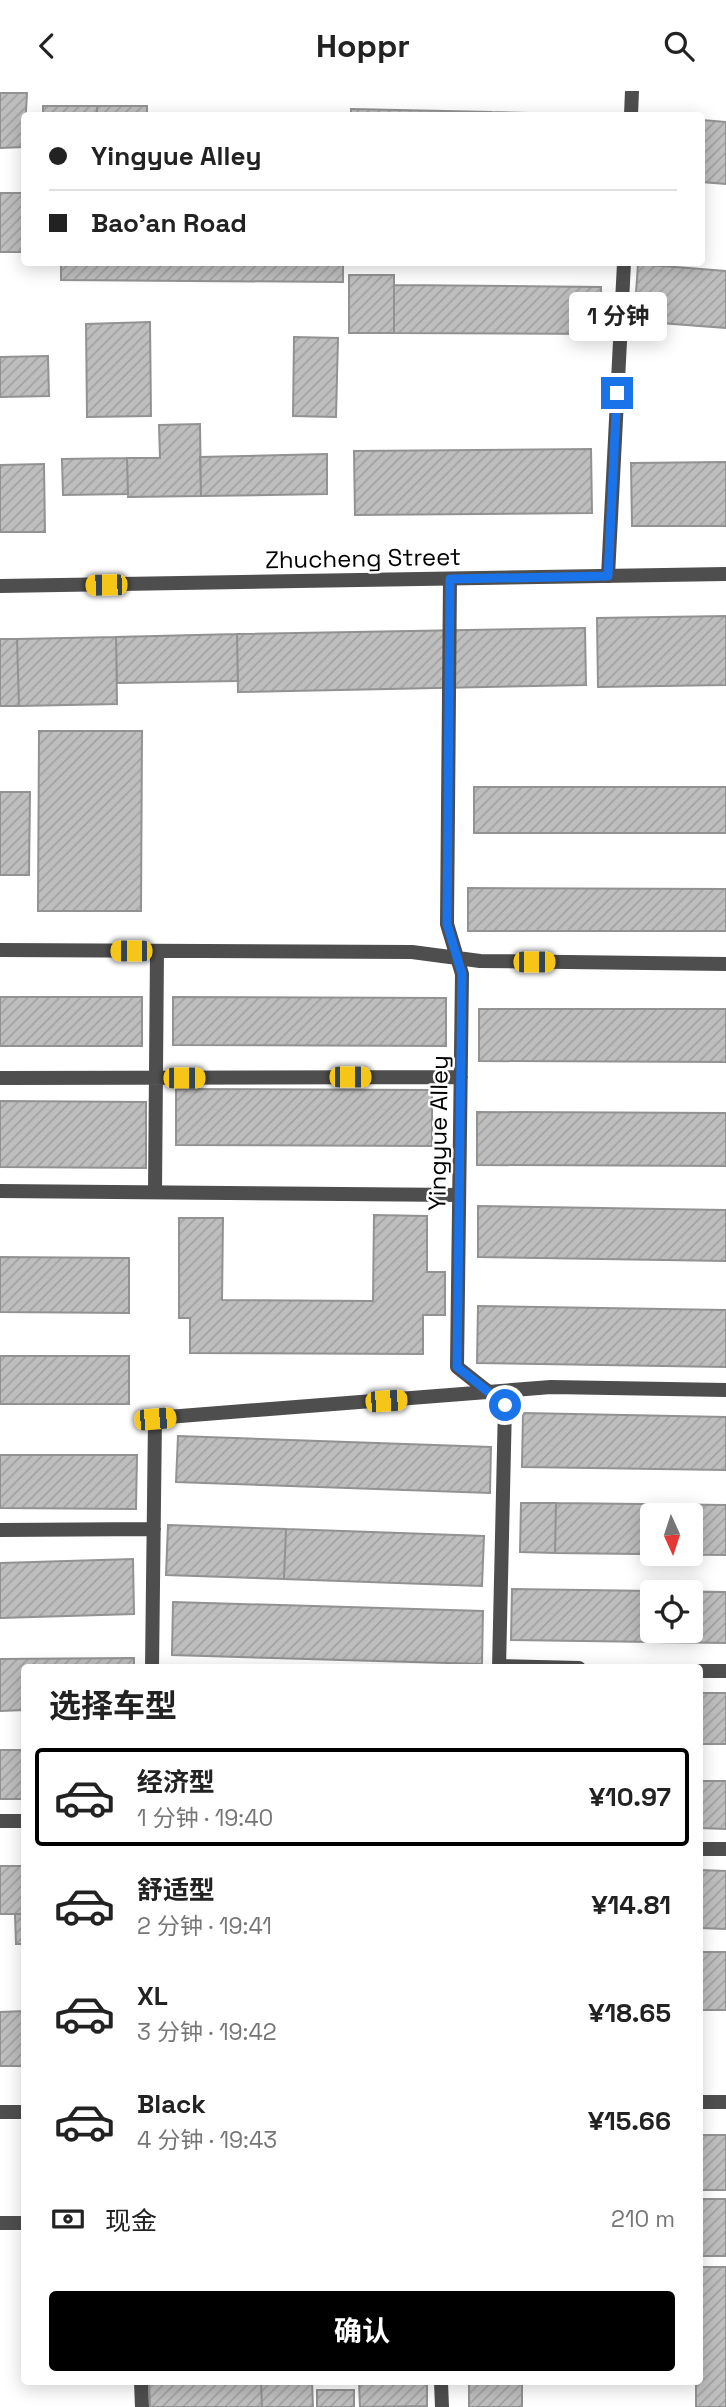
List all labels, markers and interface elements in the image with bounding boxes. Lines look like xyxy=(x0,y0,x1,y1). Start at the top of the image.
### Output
text: Hoppr xyxy=(316,26,410,66)
icon: back xyxy=(28,27,66,65)
icon: search xyxy=(660,27,698,65)
text: Yingyue Alley xyxy=(91,139,261,173)
text: Bao'an Road xyxy=(91,206,247,240)
callout: 1 分钟 xyxy=(568,292,666,341)
text: 1 分钟 xyxy=(587,301,649,331)
route end xyxy=(601,377,633,409)
street label: Zhucheng Street xyxy=(265,541,461,575)
car xyxy=(85,574,128,596)
car xyxy=(111,941,153,962)
car xyxy=(514,952,556,973)
street label: Yingyue Alley xyxy=(421,1055,455,1211)
car xyxy=(330,1067,372,1088)
car xyxy=(164,1068,206,1089)
car xyxy=(365,1389,408,1413)
route start xyxy=(489,1389,521,1421)
car xyxy=(134,1407,177,1431)
north arrow xyxy=(640,1503,704,1566)
map controls xyxy=(640,1503,703,1643)
button: locate xyxy=(640,1580,703,1643)
text: 选择车型 xyxy=(49,1686,177,1726)
text: 经济型 xyxy=(137,1765,215,1799)
icon: car xyxy=(53,1766,116,1829)
text: ¥10.97 xyxy=(589,1780,671,1814)
text: 1 分钟 · 19:40 xyxy=(137,1803,273,1833)
text: 舒适型 xyxy=(137,1873,215,1907)
icon: car xyxy=(53,1874,116,1937)
text: ¥14.81 xyxy=(591,1888,671,1922)
text: 2 分钟 · 19:41 xyxy=(137,1911,272,1941)
text: XL xyxy=(137,1979,168,2013)
icon: car xyxy=(53,1982,116,2045)
text: ¥18.65 xyxy=(588,1996,671,2030)
text: 3 分钟 · 19:42 xyxy=(137,2017,277,2047)
text: Black xyxy=(137,2087,206,2121)
icon: car xyxy=(53,2090,116,2153)
text: ¥15.66 xyxy=(588,2104,671,2138)
text: 4 分钟 · 19:43 xyxy=(137,2125,277,2155)
icon: cash xyxy=(49,2200,87,2238)
text: 现金 xyxy=(105,2204,157,2238)
text: 210 m xyxy=(611,2204,675,2234)
button: 确认 xyxy=(49,2291,675,2371)

